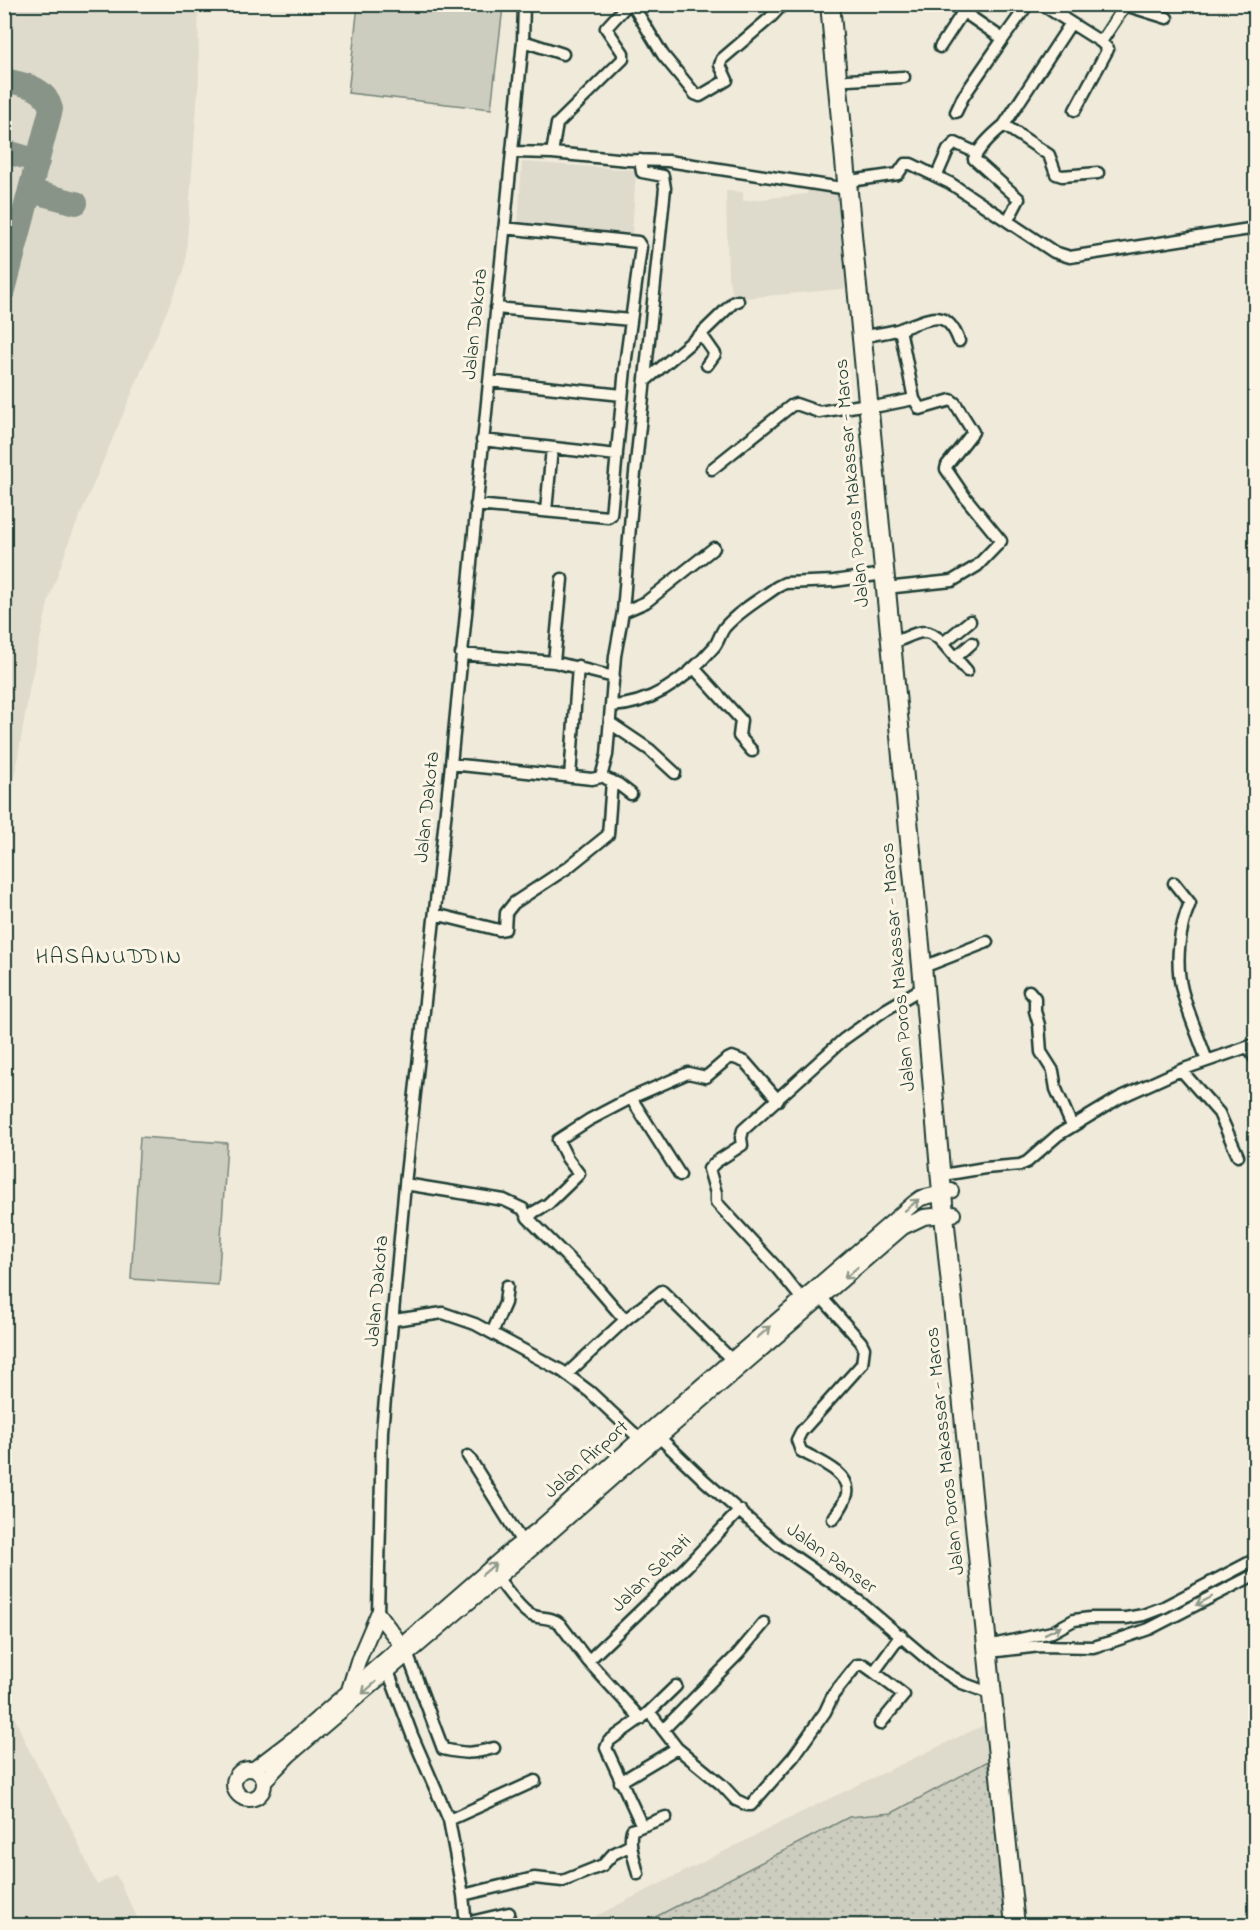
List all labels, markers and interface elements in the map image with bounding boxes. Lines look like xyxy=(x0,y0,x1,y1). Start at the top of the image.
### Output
street label: Jalan Dakota xyxy=(456,267,496,381)
street label: Jalan Poros Makassar - Maros xyxy=(828,358,878,608)
street label: Jalan Dakota xyxy=(408,750,448,864)
street label: Jalan Poros Makassar - Maros xyxy=(874,842,924,1092)
district label: HASANUDDIN xyxy=(35,942,183,974)
one-way arrow xyxy=(904,1198,919,1212)
street label: Jalan Dakota xyxy=(359,1234,397,1348)
one-way arrow xyxy=(844,1266,859,1280)
one-way arrow xyxy=(756,1325,771,1339)
street label: Jalan Poros Makassar - Maros xyxy=(919,1326,973,1576)
street label: Jalan Airport xyxy=(538,1414,636,1506)
street label: Jalan Panser xyxy=(780,1516,883,1602)
street label: Jalan Sehati xyxy=(605,1528,699,1620)
one-way arrow xyxy=(481,1562,496,1576)
one-way arrow xyxy=(1195,1596,1213,1607)
one-way arrow xyxy=(1044,1623,1062,1635)
one-way arrow xyxy=(362,1681,377,1695)

